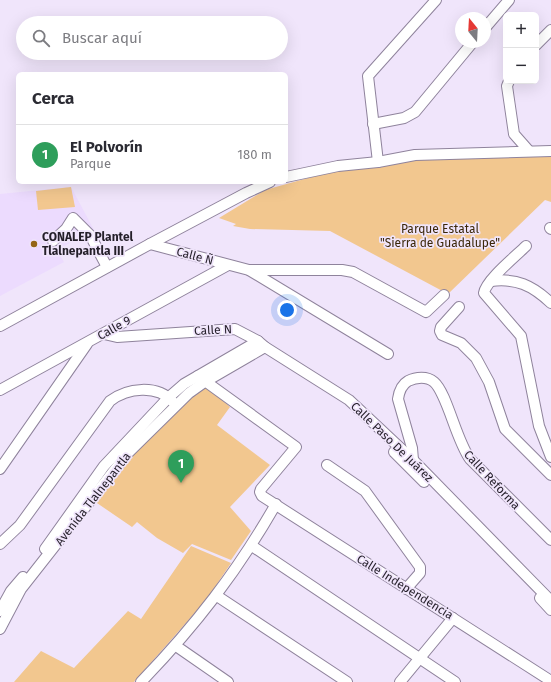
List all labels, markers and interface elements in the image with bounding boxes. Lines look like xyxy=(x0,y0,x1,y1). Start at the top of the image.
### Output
north arrow xyxy=(455,12,491,48)
map controls xyxy=(503,12,539,84)
button: + xyxy=(503,12,539,48)
search box xyxy=(16,16,288,60)
icon: search xyxy=(30,27,52,49)
text: Buscar aquí xyxy=(62,29,142,47)
button: − xyxy=(503,48,539,84)
text: Cerca xyxy=(32,88,74,109)
text: El Polvorín xyxy=(70,138,143,156)
text: 1 xyxy=(42,147,48,162)
text: 180 m xyxy=(237,147,272,162)
text: Parque xyxy=(70,156,111,171)
park label: Parque Estatal "Sierra de Guadalupe" xyxy=(380,222,500,250)
place label: CONALEP Plantel Tlalnepantla III xyxy=(42,230,134,258)
marker: CONALEP Plantel Tlalnepantla III xyxy=(29,239,39,249)
street label: Calle Ñ xyxy=(175,243,215,268)
your location xyxy=(277,300,297,320)
street label: Calle 9 xyxy=(95,313,133,343)
street label: Calle N xyxy=(194,322,232,338)
street label: Calle Paso De Juárez xyxy=(348,399,436,485)
street label: Calle Reforma xyxy=(461,448,523,512)
street label: Avenida Tlalnepantla xyxy=(52,450,134,548)
pin: 1 xyxy=(168,450,194,483)
street label: Calle Independencia xyxy=(354,552,456,622)

